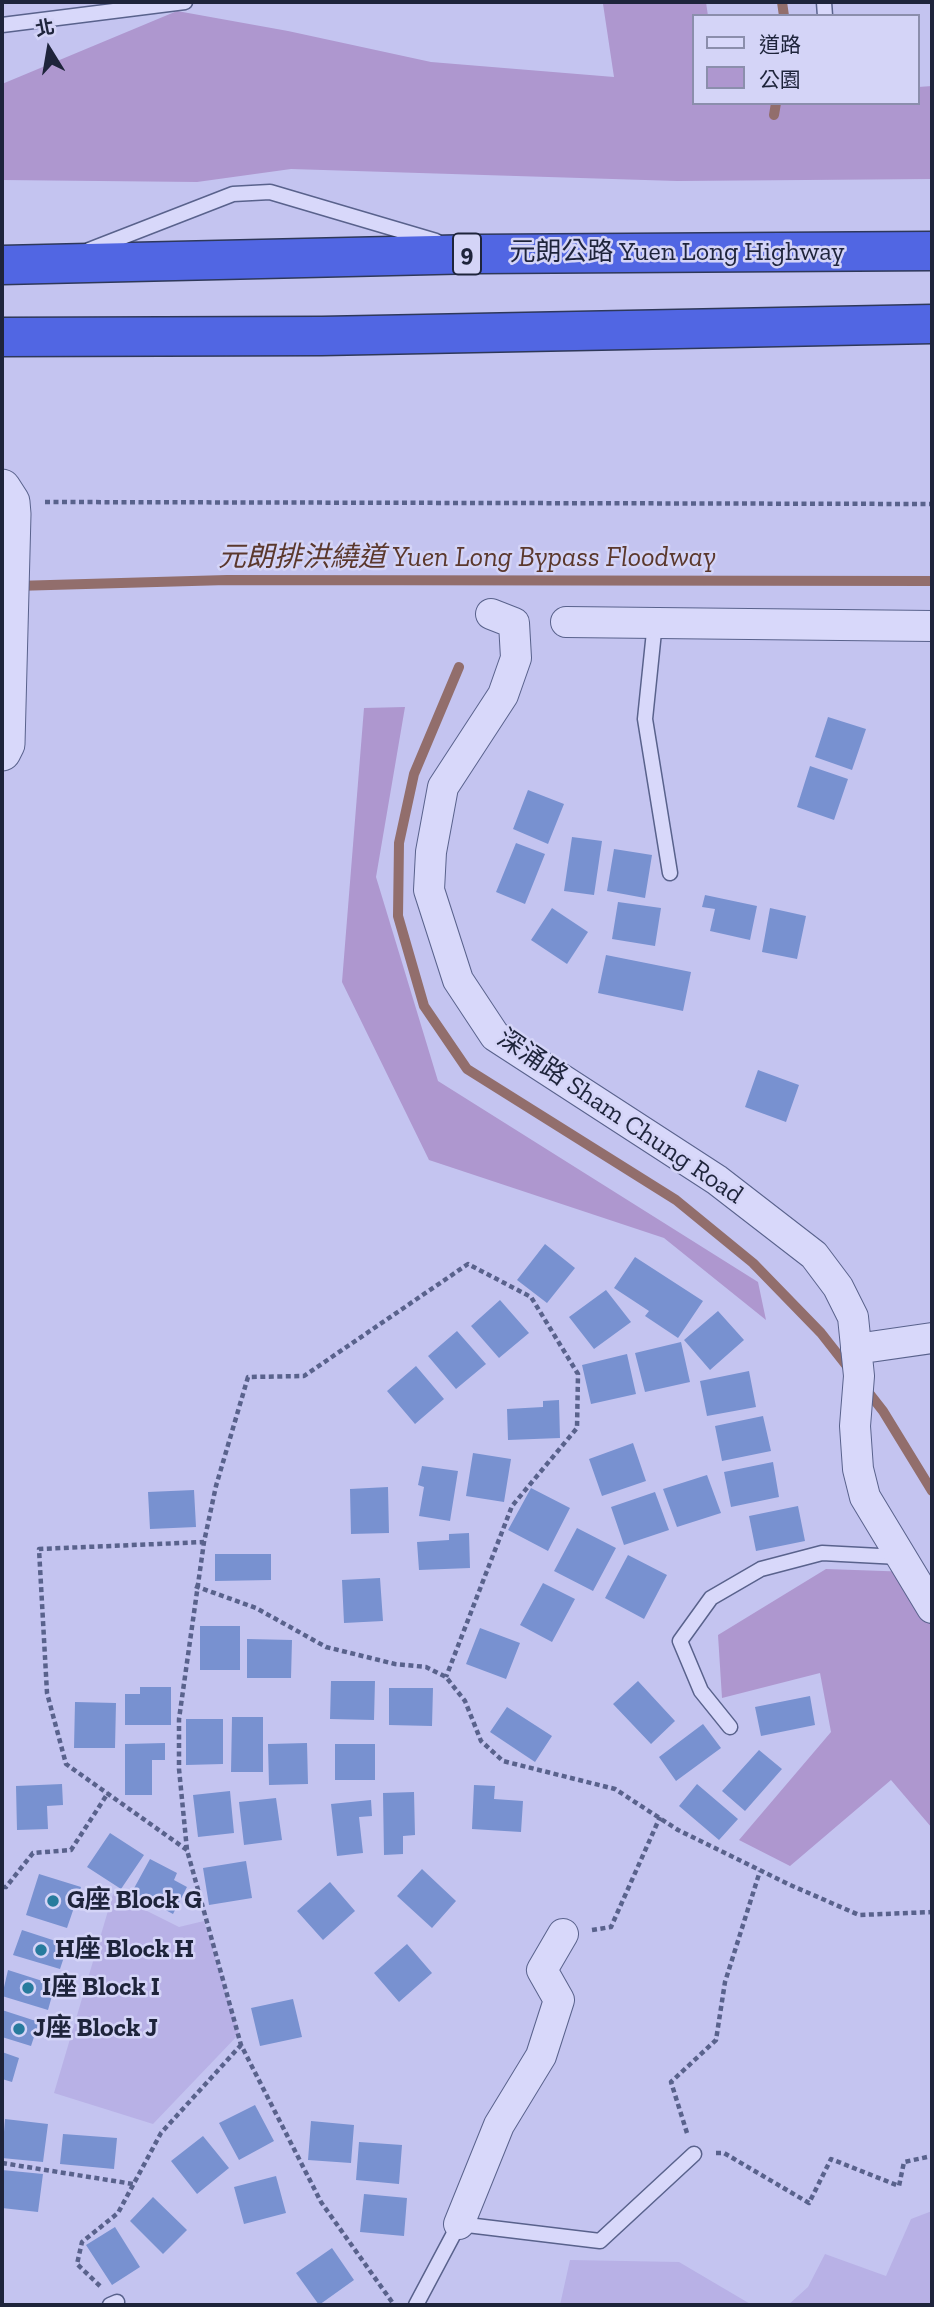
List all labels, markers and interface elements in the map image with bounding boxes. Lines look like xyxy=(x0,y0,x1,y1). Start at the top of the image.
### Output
north arrow xyxy=(14,14,84,84)
legend xyxy=(692,14,920,105)
text: 北 xyxy=(33,15,56,41)
text: 道路 xyxy=(759,32,801,57)
text: 公園 xyxy=(759,67,801,92)
road number: 9 xyxy=(453,233,481,274)
street label: 元朗公路 Yuen Long Highway xyxy=(509,237,845,269)
water label: 元朗排洪繞道 Yuen Long Bypass Floodway xyxy=(218,541,716,575)
street label: 深涌路 Sham Chung Road xyxy=(491,1023,749,1211)
place label: G座 Block G xyxy=(67,1885,202,1917)
marker: G座 Block G xyxy=(45,1893,61,1909)
place label: H座 Block H xyxy=(55,1934,194,1966)
marker: H座 Block H xyxy=(33,1942,49,1958)
place label: I座 Block I xyxy=(42,1972,160,2004)
marker: I座 Block I xyxy=(20,1980,36,1996)
place label: J座 Block J xyxy=(33,2013,158,2045)
marker: J座 Block J xyxy=(11,2021,27,2037)

